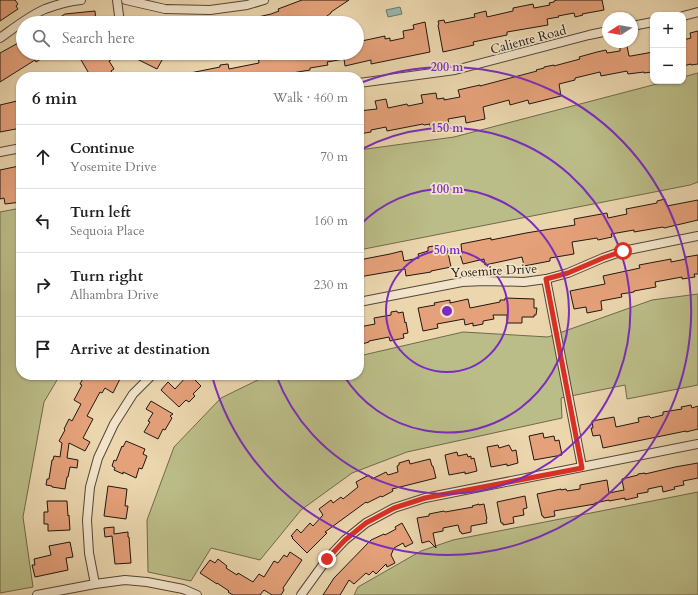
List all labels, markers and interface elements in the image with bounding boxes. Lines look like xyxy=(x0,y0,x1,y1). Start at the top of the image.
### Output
north arrow xyxy=(602,12,638,48)
map controls xyxy=(650,12,686,84)
button: + xyxy=(650,12,686,48)
search box xyxy=(16,16,364,60)
street label: Caliente Road xyxy=(488,21,568,59)
icon: search xyxy=(30,27,52,49)
text: Search here xyxy=(62,28,135,48)
button: − xyxy=(650,48,686,84)
text: 200 m xyxy=(431,59,464,75)
text: 6 min xyxy=(32,87,77,110)
text: Walk · 460 m xyxy=(273,89,348,107)
text: 150 m xyxy=(431,120,464,136)
text: Continue xyxy=(70,138,135,158)
icon: ahead xyxy=(32,146,54,168)
text: 70 m xyxy=(320,148,348,166)
text: Yosemite Drive xyxy=(70,158,157,176)
text: 100 m xyxy=(431,181,464,197)
text: Turn left xyxy=(70,202,131,222)
icon: left xyxy=(32,210,54,232)
text: 160 m xyxy=(314,212,348,230)
text: Sequoia Place xyxy=(70,222,145,240)
text: 50 m xyxy=(434,242,461,258)
route start xyxy=(614,242,632,260)
street label: Yosemite Drive xyxy=(450,260,538,282)
text: Turn right xyxy=(70,266,143,286)
icon: right xyxy=(32,274,54,296)
text: 230 m xyxy=(314,276,348,294)
text: Alhambra Drive xyxy=(70,286,159,304)
centre of rings xyxy=(440,304,454,318)
icon: arrive xyxy=(32,338,54,360)
text: Arrive at destination xyxy=(70,339,210,359)
route end xyxy=(318,550,336,568)

